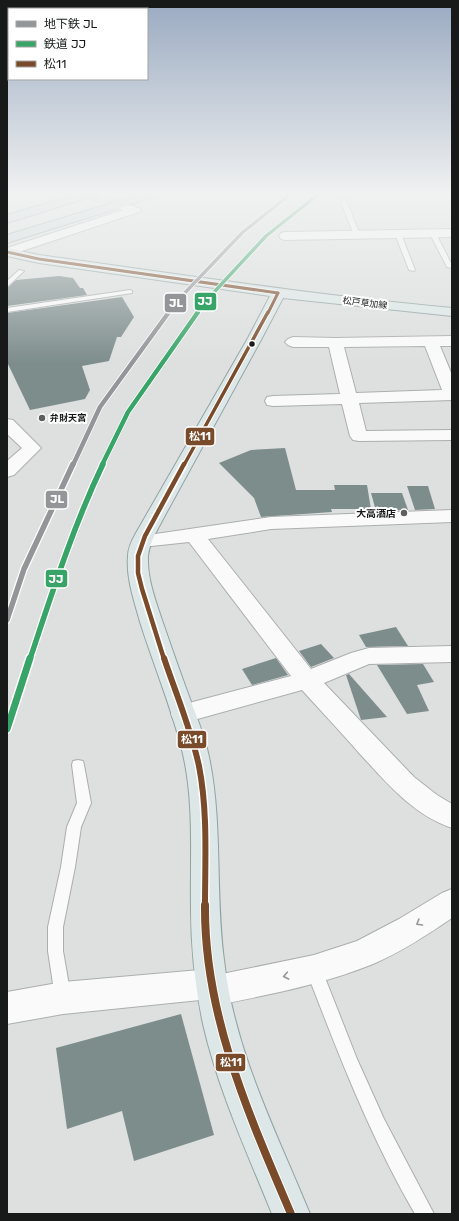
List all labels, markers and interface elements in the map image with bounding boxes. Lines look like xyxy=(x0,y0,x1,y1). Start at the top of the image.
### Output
legend xyxy=(8,8,148,80)
text: 地下鉄 JL xyxy=(44,17,98,31)
text: 鉄道 JJ xyxy=(44,37,86,51)
text: 松11 xyxy=(44,57,66,71)
line badge: JJ xyxy=(194,292,217,311)
line badge: JL xyxy=(164,293,187,313)
text: JJ xyxy=(198,295,212,308)
street label: 松戸草加線 xyxy=(342,295,389,311)
text: JL xyxy=(169,297,183,310)
unlabelled marker xyxy=(247,339,257,349)
marker: 弁財天宮 xyxy=(37,413,47,423)
place label: 弁財天宮 xyxy=(50,413,86,423)
line badge: 松11 xyxy=(185,427,215,446)
text: 松11 xyxy=(189,430,211,443)
line badge: JL xyxy=(45,490,68,509)
text: JL xyxy=(50,493,64,506)
place label: 大高酒店 xyxy=(356,508,396,520)
marker: 大高酒店 xyxy=(399,508,409,518)
line badge: JJ xyxy=(45,569,68,588)
text: JJ xyxy=(49,573,63,586)
line badge: 松11 xyxy=(177,730,207,749)
text: 松11 xyxy=(181,733,203,746)
one-way arrow xyxy=(416,918,423,926)
one-way arrow xyxy=(283,971,289,980)
line badge: 松11 xyxy=(215,1053,246,1072)
text: 松11 xyxy=(220,1056,242,1069)

